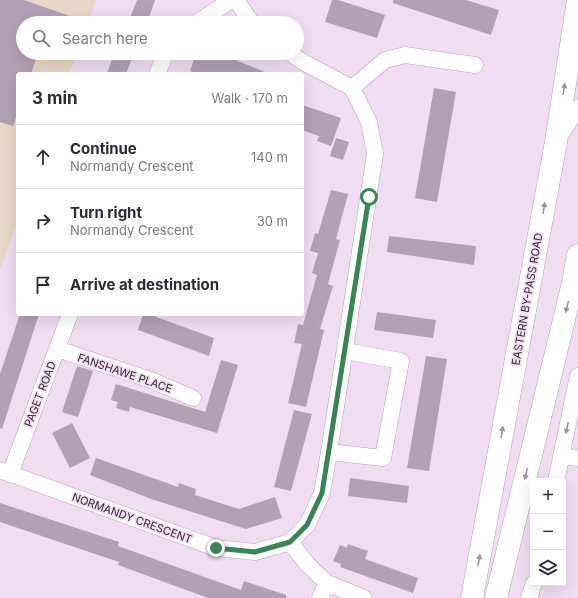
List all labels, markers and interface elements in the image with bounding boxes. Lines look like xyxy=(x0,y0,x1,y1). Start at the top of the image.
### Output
search box xyxy=(16,16,304,60)
icon: search xyxy=(30,27,52,49)
text: Search here xyxy=(62,29,148,48)
one-way arrow xyxy=(561,83,567,95)
text: 3 min xyxy=(32,88,78,108)
text: Walk · 170 m xyxy=(212,90,288,106)
text: Continue xyxy=(70,139,137,158)
icon: ahead xyxy=(32,146,54,168)
text: 140 m xyxy=(251,149,288,165)
text: Normandy Crescent xyxy=(70,158,194,174)
route start xyxy=(360,188,378,206)
one-way arrow xyxy=(541,201,547,214)
text: Turn right xyxy=(70,203,142,222)
icon: right xyxy=(32,210,54,232)
text: 30 m xyxy=(257,213,288,229)
text: Normandy Crescent xyxy=(70,222,194,238)
street label: EASTERN BY-PASS ROAD xyxy=(508,232,546,366)
icon: arrive xyxy=(32,274,54,296)
text: Arrive at destination xyxy=(70,275,219,294)
one-way arrow xyxy=(564,301,570,313)
street label: FANSHAWE PLACE xyxy=(76,350,174,396)
street label: PAGET ROAD xyxy=(21,359,59,429)
one-way arrow xyxy=(564,422,570,434)
one-way arrow xyxy=(500,426,506,438)
one-way arrow xyxy=(523,468,529,480)
map controls xyxy=(530,478,566,586)
button: + xyxy=(530,478,566,514)
street label: NORMANDY CRESCENT xyxy=(70,490,194,546)
button: − xyxy=(530,514,566,550)
route end xyxy=(207,539,225,557)
button: layers xyxy=(530,550,566,586)
one-way arrow xyxy=(476,554,482,566)

